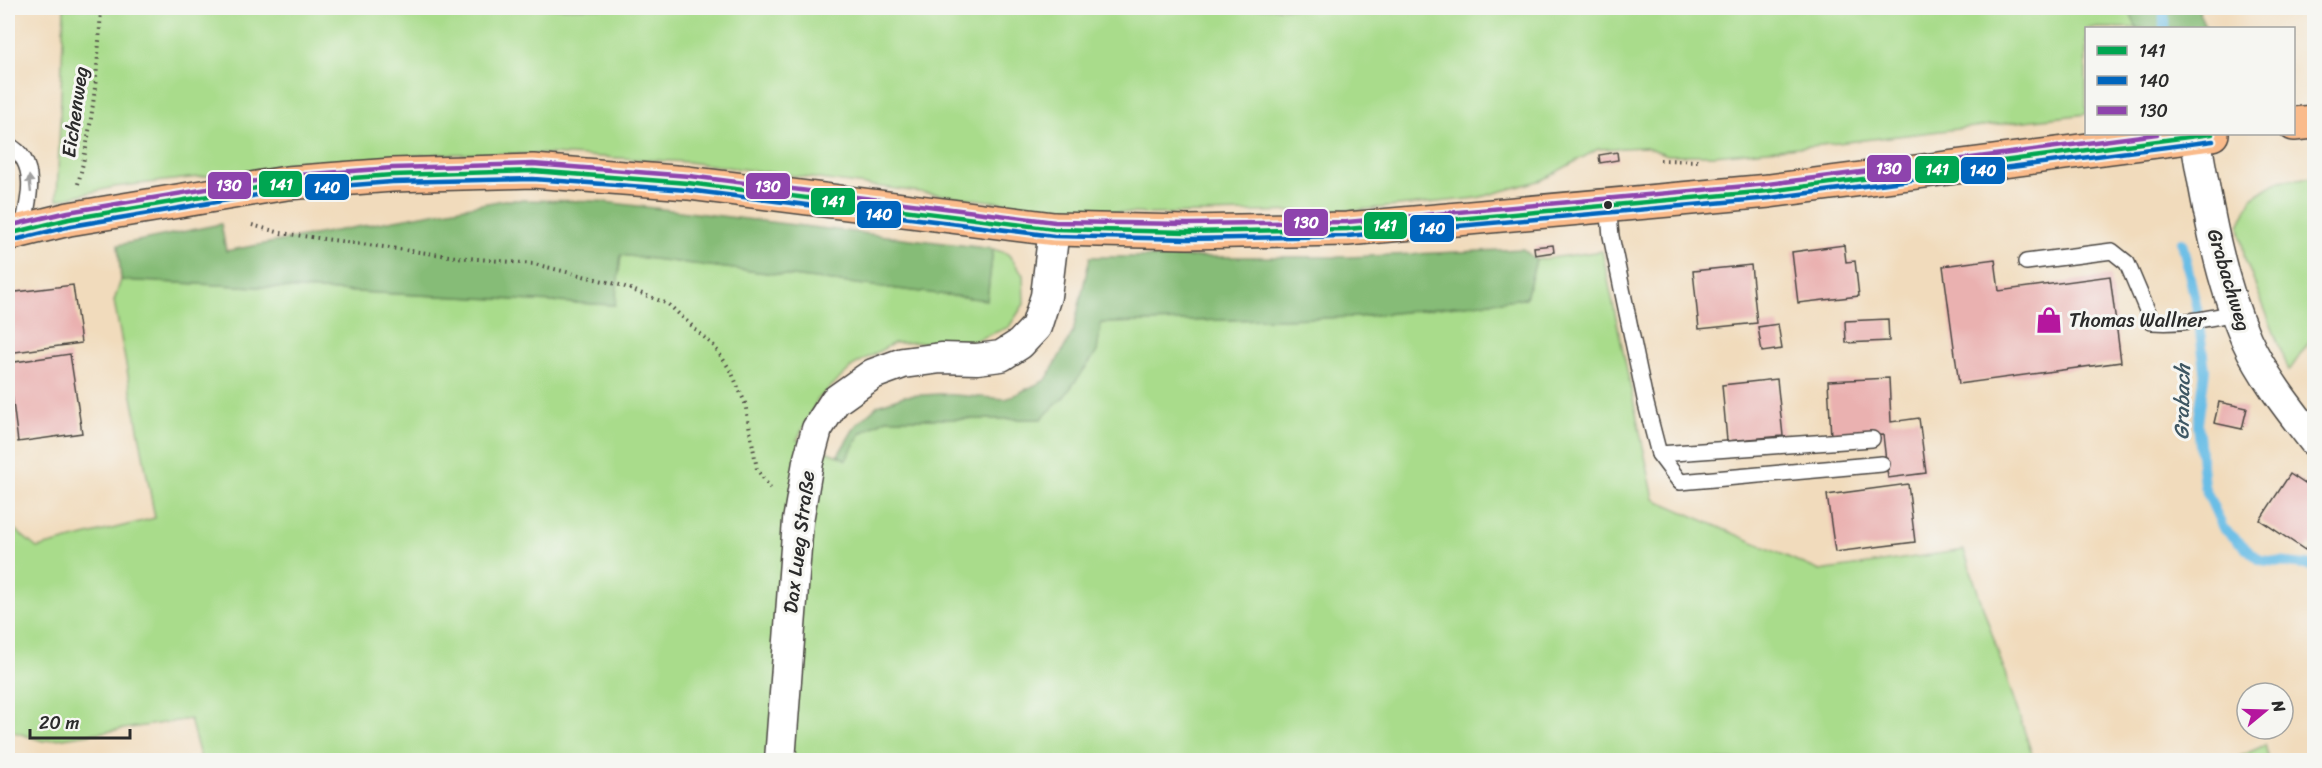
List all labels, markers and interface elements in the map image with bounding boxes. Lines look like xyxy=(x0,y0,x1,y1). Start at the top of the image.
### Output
legend xyxy=(2085,27,2295,135)
text: 141 xyxy=(2139,35,2166,67)
street label: Eichenweg xyxy=(51,64,99,160)
text: 140 xyxy=(2139,65,2169,97)
text: 130 xyxy=(2139,95,2168,127)
line badge: 130 xyxy=(1866,154,1912,183)
text: 130 xyxy=(1876,154,1902,183)
line badge: 141 xyxy=(1914,155,1960,184)
text: 141 xyxy=(1925,155,1949,184)
line badge: 140 xyxy=(1960,156,2006,185)
text: 140 xyxy=(1970,156,1996,185)
line badge: 141 xyxy=(258,170,303,198)
text: 141 xyxy=(269,170,293,199)
line badge: 130 xyxy=(207,171,252,200)
text: 130 xyxy=(216,171,242,200)
line badge: 130 xyxy=(745,172,791,200)
text: 130 xyxy=(755,172,781,201)
line badge: 140 xyxy=(304,173,350,201)
text: 140 xyxy=(314,173,340,202)
one-way arrow xyxy=(25,174,34,193)
line badge: 141 xyxy=(810,187,856,216)
text: 141 xyxy=(821,187,845,216)
unlabelled marker xyxy=(1602,199,1614,211)
line badge: 140 xyxy=(856,200,902,229)
text: 140 xyxy=(866,200,892,229)
line badge: 130 xyxy=(1283,208,1329,237)
text: 130 xyxy=(1293,208,1319,237)
line badge: 141 xyxy=(1363,211,1408,240)
text: 141 xyxy=(1373,211,1397,240)
line badge: 140 xyxy=(1409,214,1455,243)
text: 140 xyxy=(1419,214,1445,243)
street label: Grabachweg xyxy=(2197,224,2261,336)
place label: Thomas Wallner xyxy=(2069,303,2208,338)
shop icon: Thomas Wallner xyxy=(2034,305,2064,335)
water label: Grabach xyxy=(2162,362,2202,440)
street label: Dax Lueg Straße xyxy=(773,469,825,615)
north arrow xyxy=(2235,681,2295,741)
text: N xyxy=(2263,695,2295,717)
scale bar xyxy=(30,702,130,740)
text: 20 m xyxy=(39,707,79,739)

